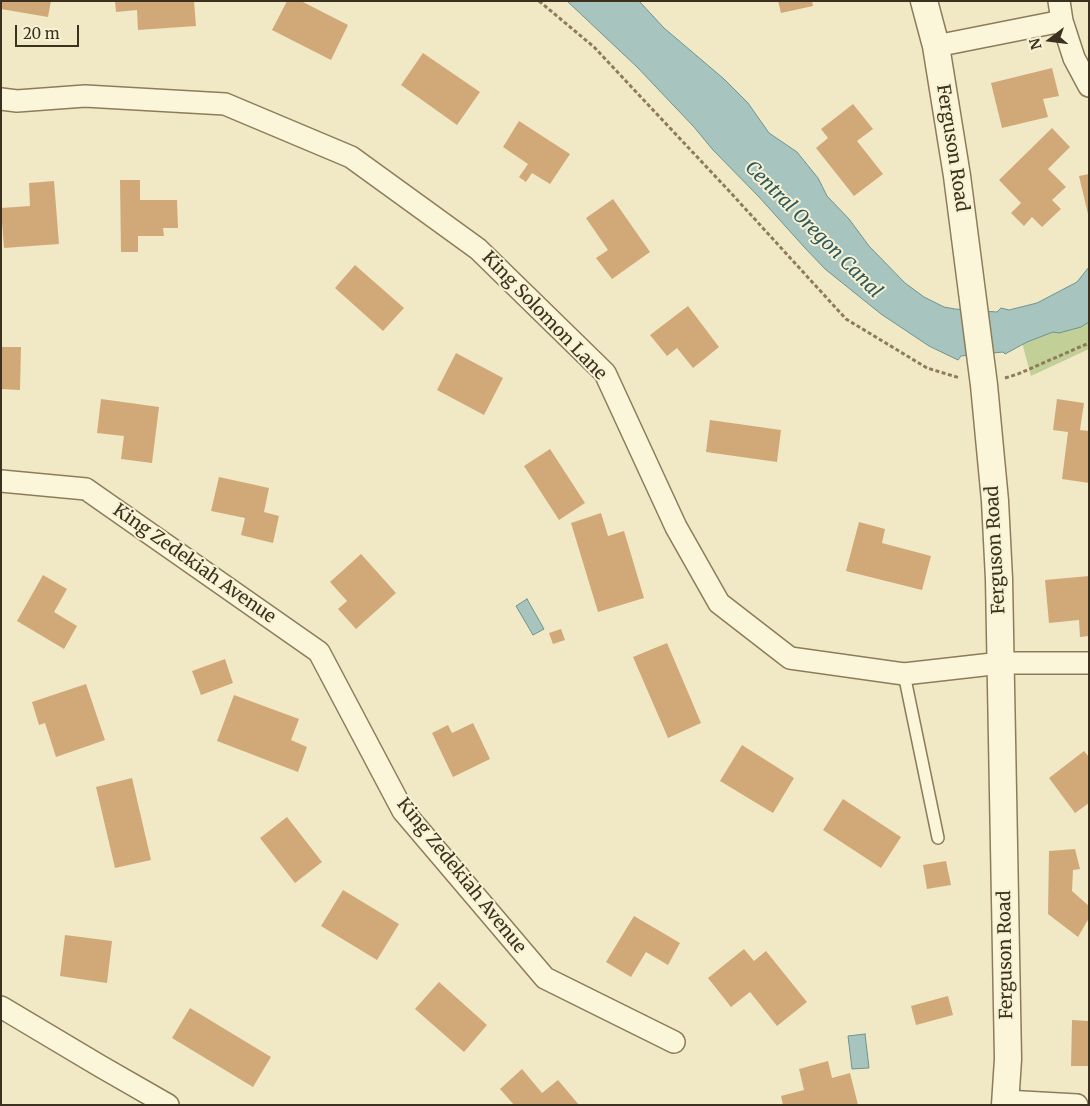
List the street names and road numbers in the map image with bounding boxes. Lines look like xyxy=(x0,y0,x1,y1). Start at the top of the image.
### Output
street label: Ferguson Road xyxy=(931,83,973,213)
street label: King Solomon Lane xyxy=(477,247,611,385)
street label: Ferguson Road xyxy=(982,485,1010,615)
street label: King Zedekiah Avenue xyxy=(109,500,279,628)
street label: King Zedekiah Avenue xyxy=(392,794,530,958)
street label: Ferguson Road xyxy=(994,890,1018,1020)

